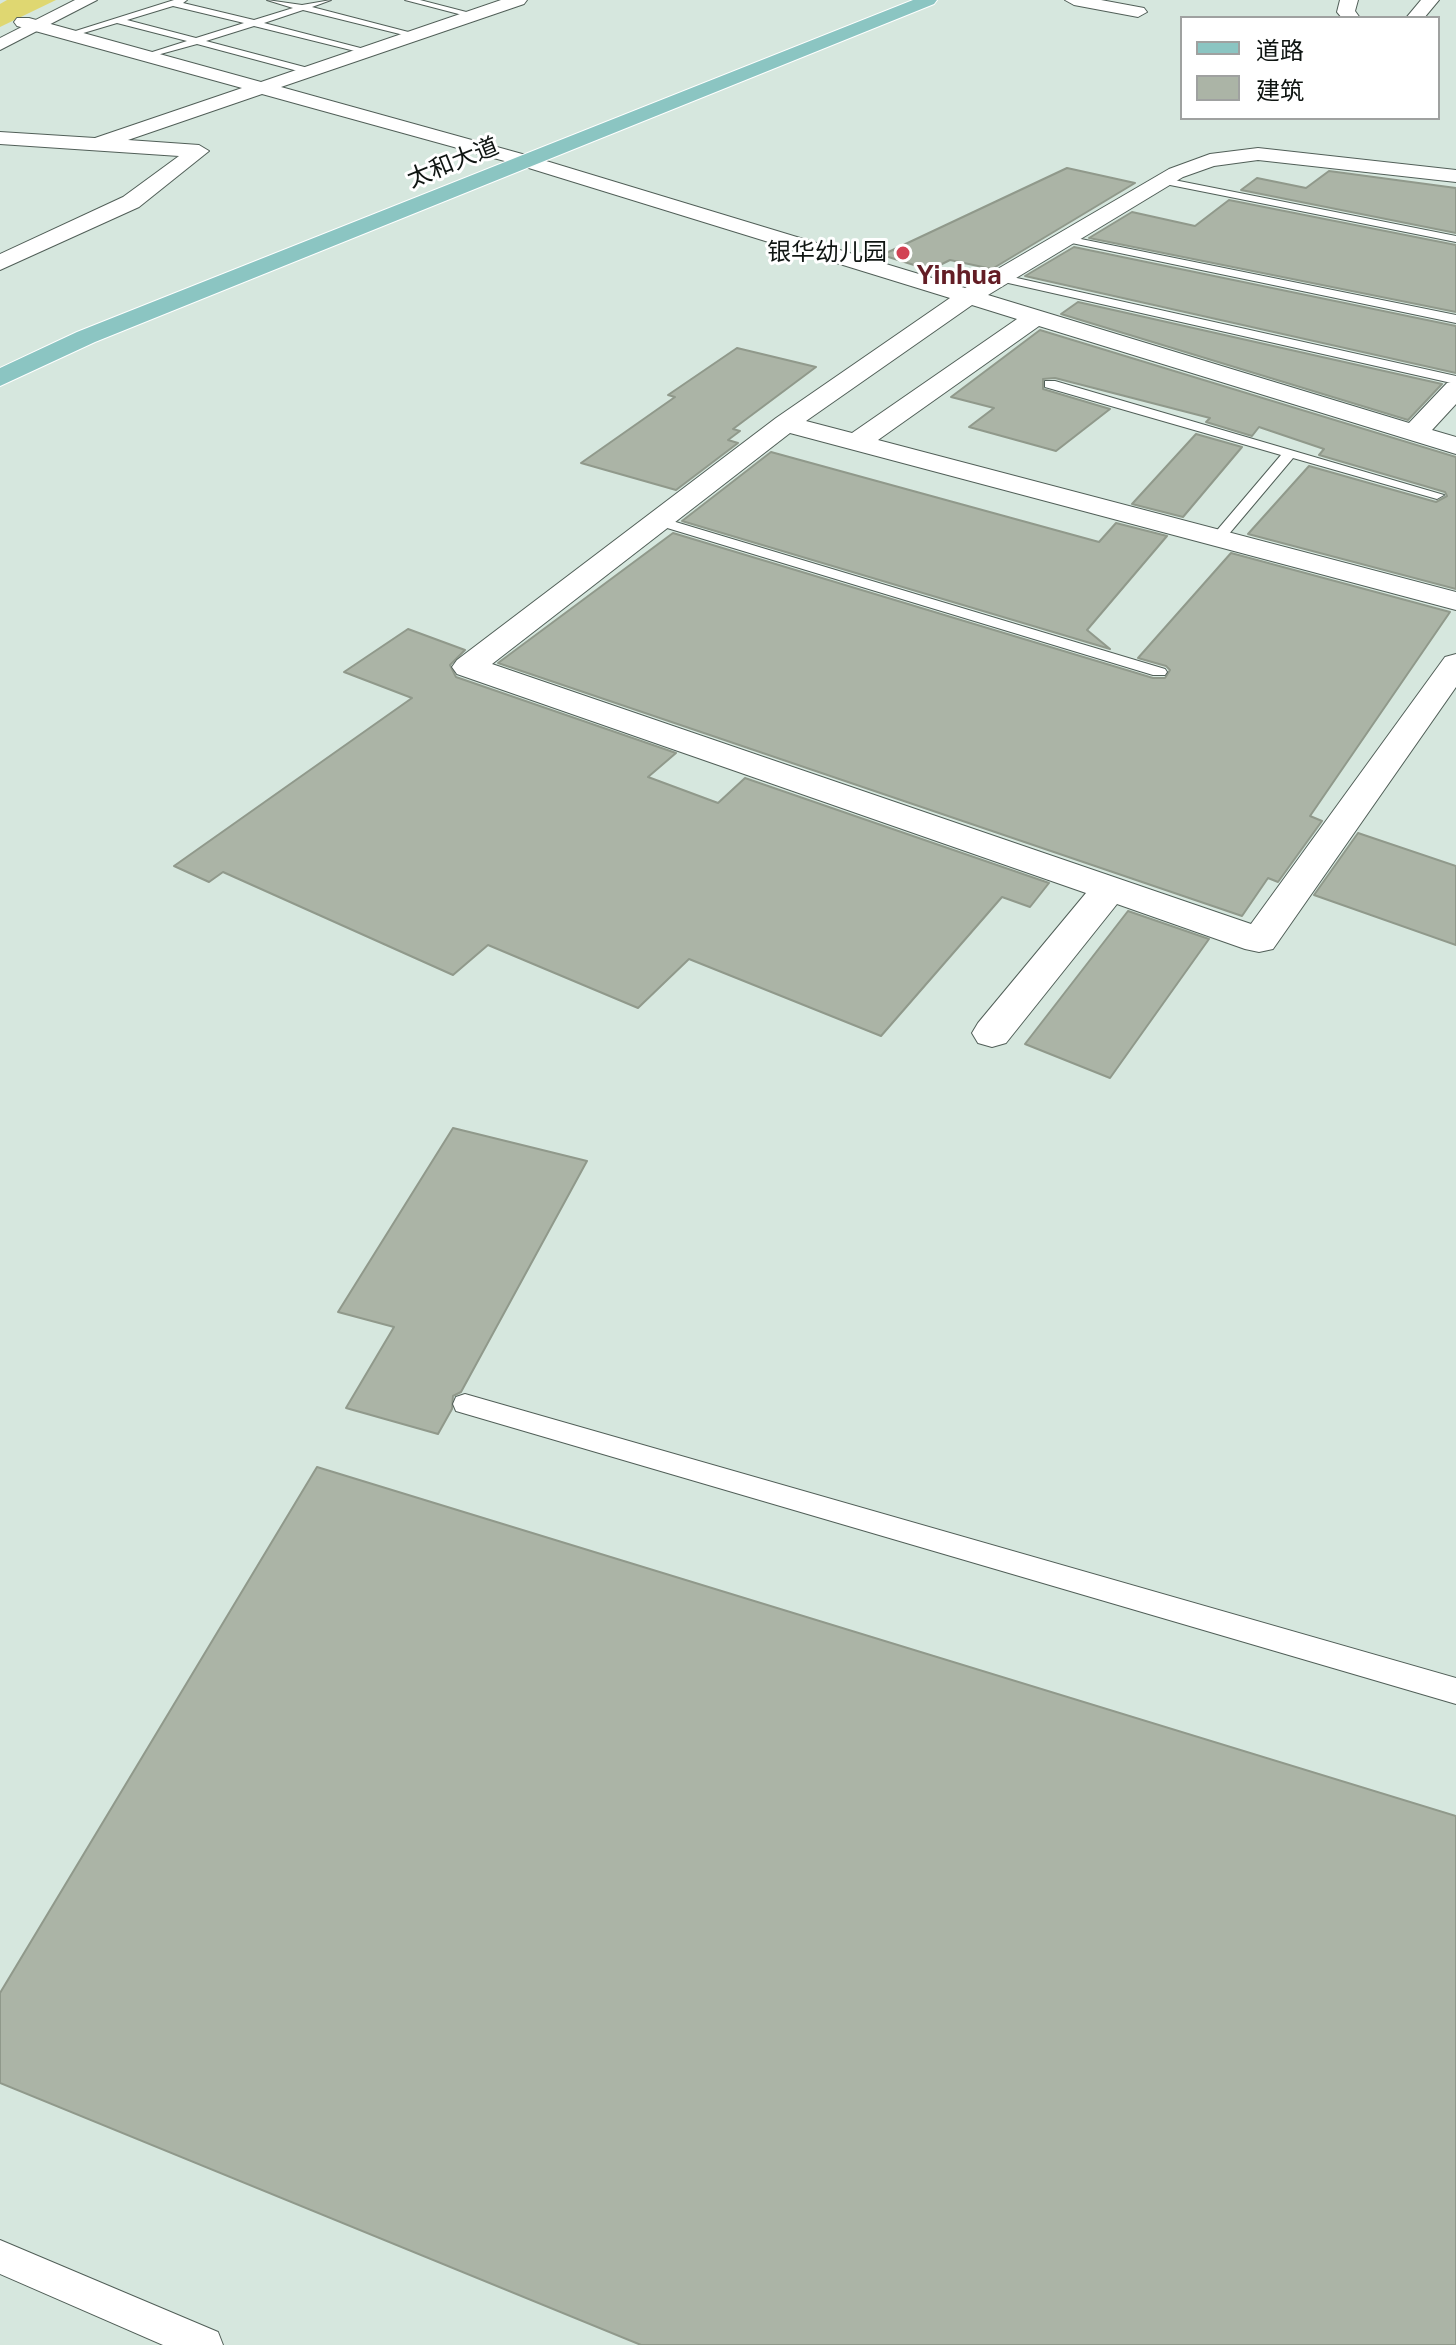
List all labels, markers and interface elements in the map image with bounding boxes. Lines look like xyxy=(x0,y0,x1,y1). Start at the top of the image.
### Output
legend xyxy=(1180,16,1440,120)
text: 道路 xyxy=(1256,36,1304,64)
text: 建筑 xyxy=(1256,76,1304,104)
street label: 太和大道 xyxy=(403,132,503,194)
place label: 银华幼儿园 xyxy=(767,239,887,267)
marker: 银华幼儿园 xyxy=(894,244,912,262)
district label: Yinhua xyxy=(916,260,1002,292)

